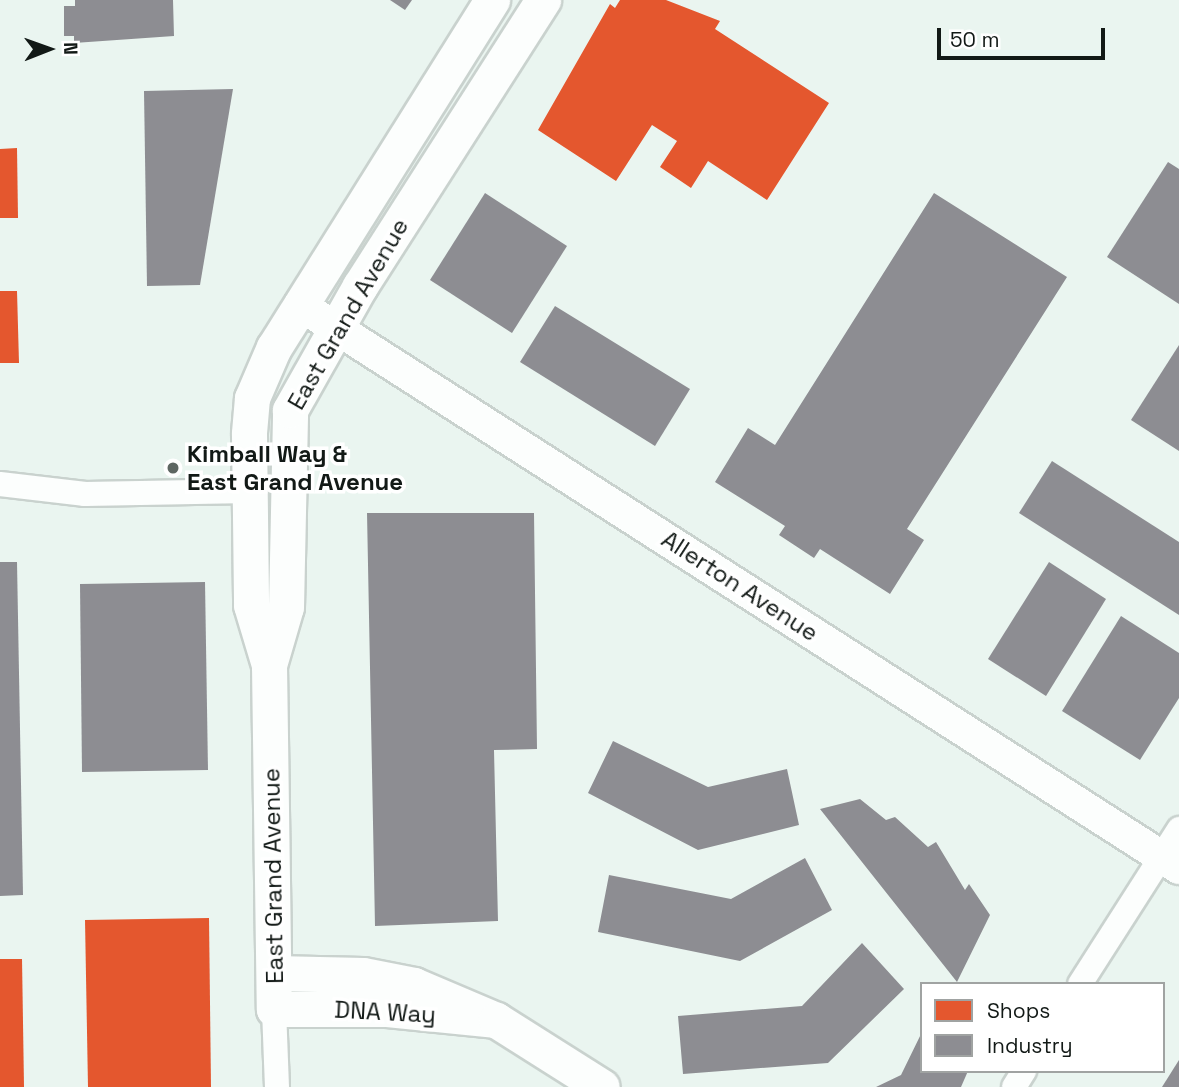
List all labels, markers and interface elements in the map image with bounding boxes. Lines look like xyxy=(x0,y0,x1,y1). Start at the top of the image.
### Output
north arrow xyxy=(14,14,84,84)
scale bar xyxy=(941,14,1109,58)
text: 50 m xyxy=(950,26,1000,53)
text: N xyxy=(58,42,83,55)
street label: East Grand Avenue xyxy=(281,213,415,415)
place label: Kimball Way & East Grand Avenue xyxy=(187,440,403,496)
marker: Kimball Way & East Grand Avenue xyxy=(165,460,181,476)
street label: Allerton Avenue xyxy=(656,525,824,647)
street label: East Grand Avenue xyxy=(257,768,289,984)
legend xyxy=(920,982,1165,1073)
street label: DNA Way xyxy=(333,995,437,1029)
text: Shops xyxy=(987,997,1050,1024)
text: Industry xyxy=(987,1032,1073,1059)

